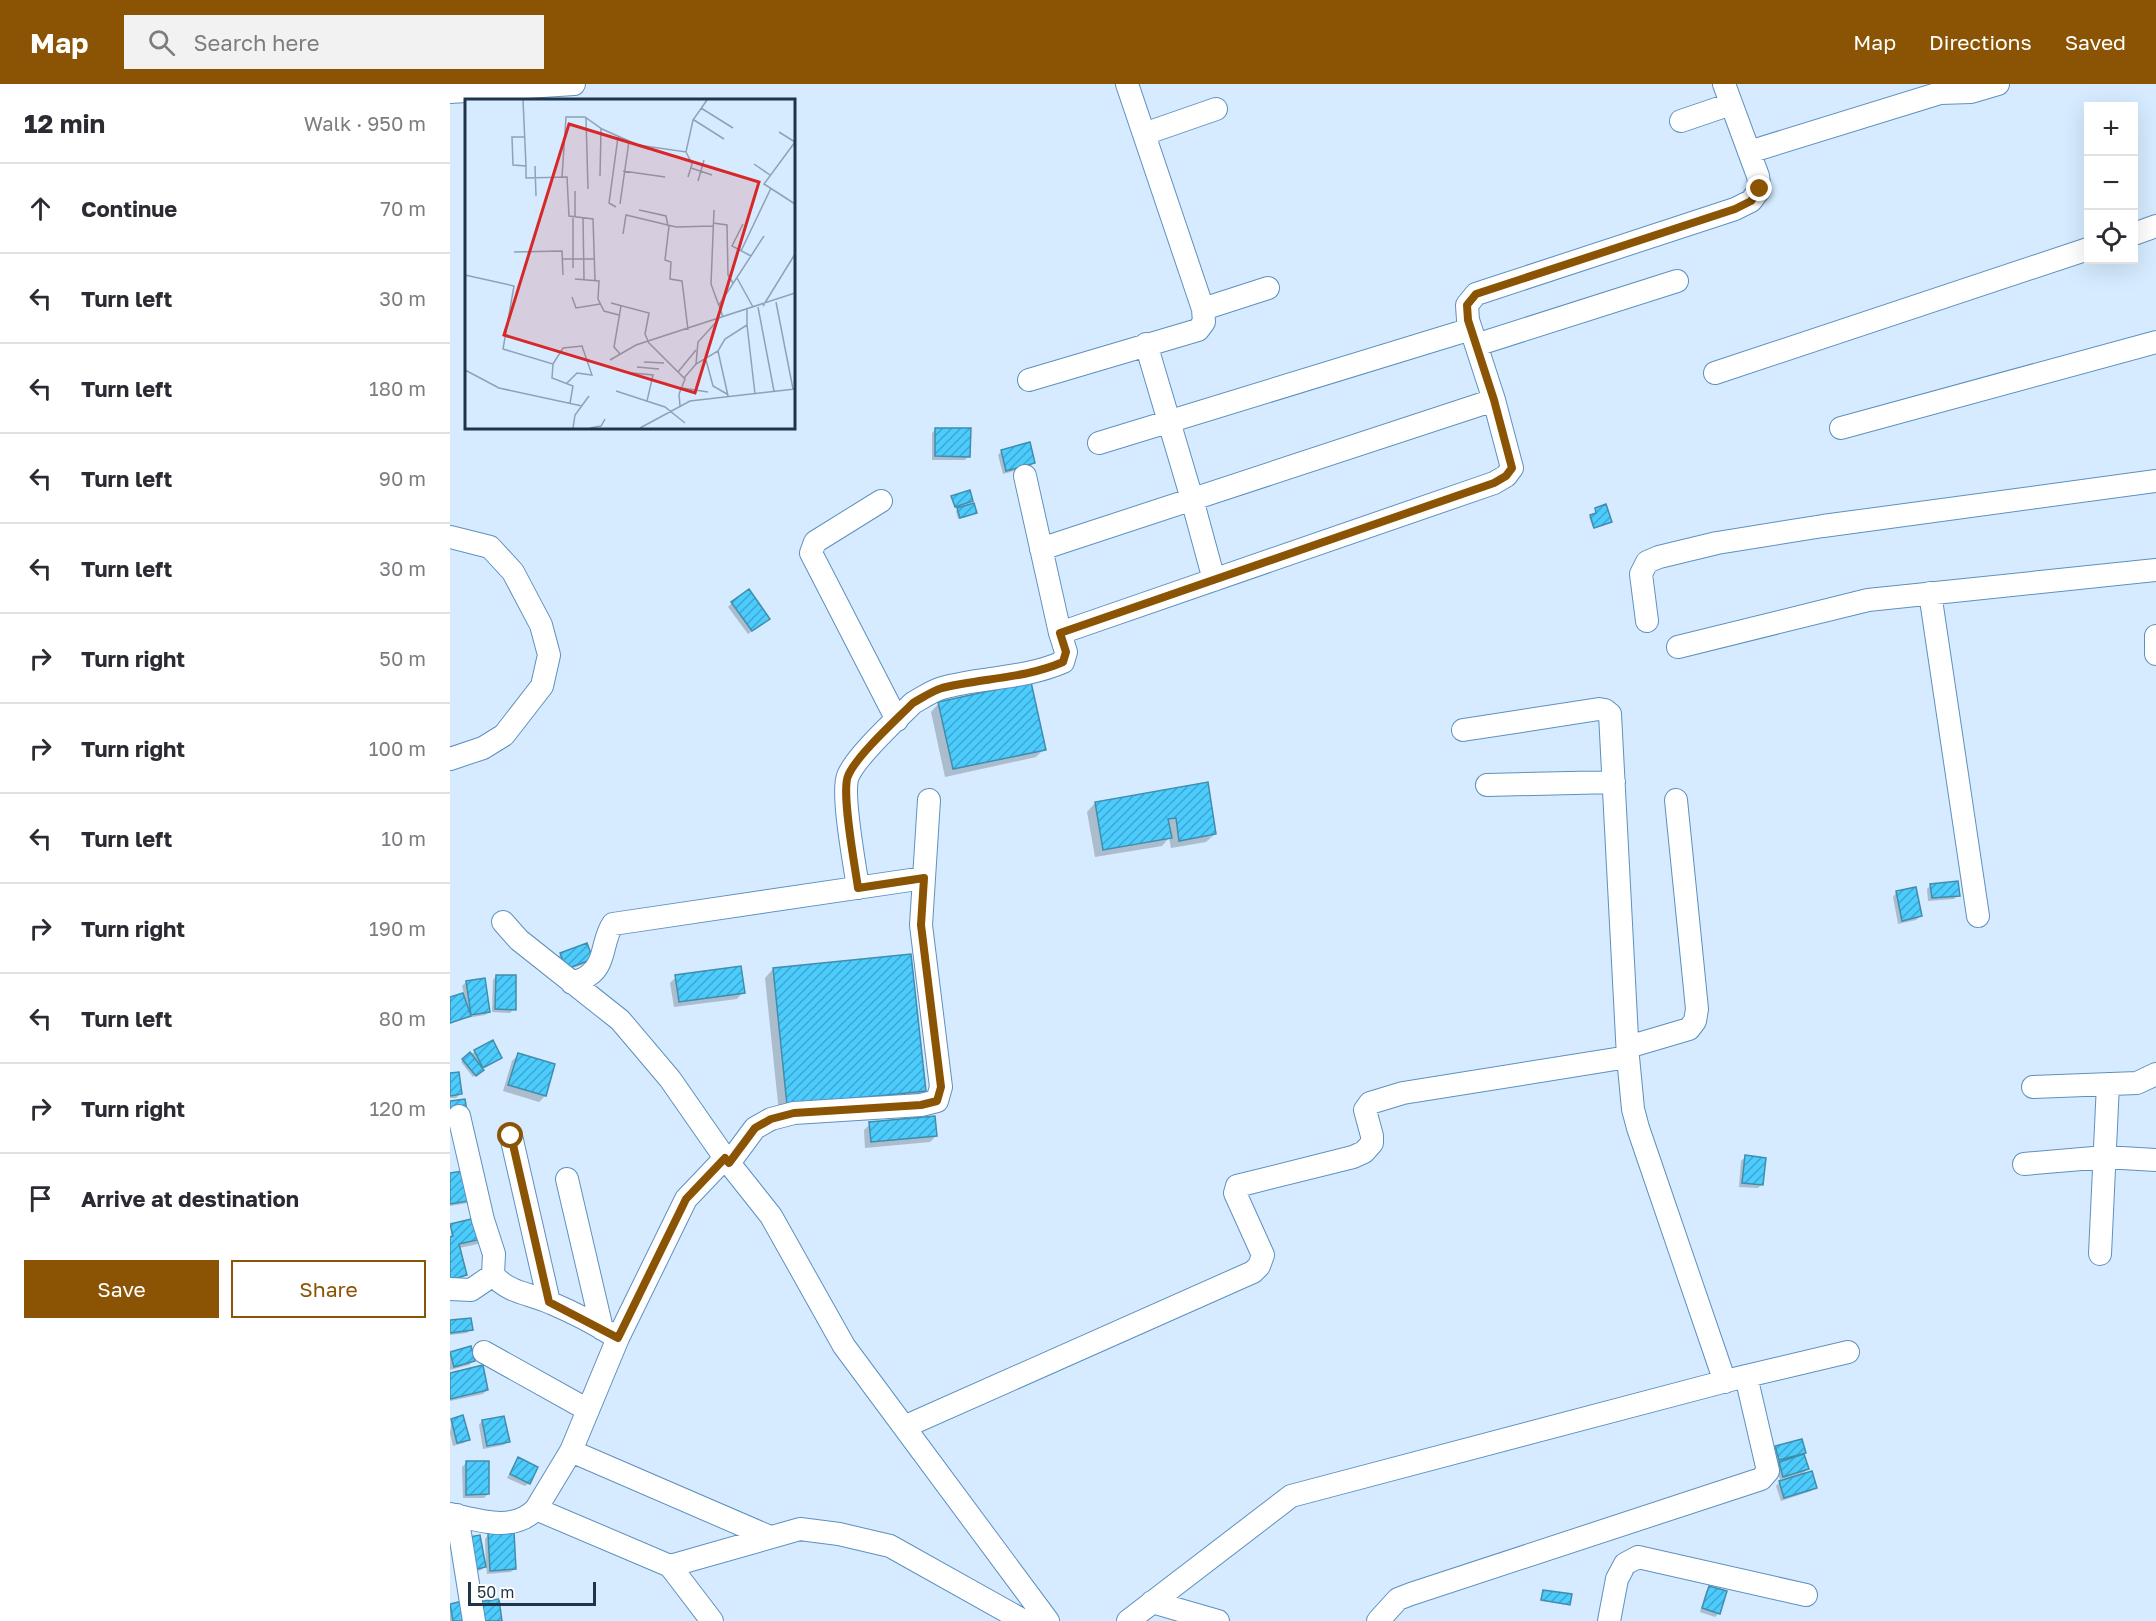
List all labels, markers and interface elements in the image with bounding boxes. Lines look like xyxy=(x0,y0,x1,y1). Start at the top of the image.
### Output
search box xyxy=(124,15,544,69)
text: Map xyxy=(30,26,88,59)
icon: search xyxy=(145,26,178,59)
text: Search here xyxy=(193,29,319,56)
text: Map xyxy=(1853,29,1896,55)
text: Directions xyxy=(1929,29,2032,55)
text: Saved xyxy=(2065,29,2126,55)
inset map xyxy=(465,99,795,429)
map controls xyxy=(2084,102,2138,264)
button: + xyxy=(2084,102,2138,156)
text: 12 min xyxy=(24,108,105,139)
text: Walk · 950 m xyxy=(304,111,426,135)
button: − xyxy=(2084,156,2138,210)
route end xyxy=(1746,175,1772,201)
icon: ahead xyxy=(24,192,57,225)
text: Continue xyxy=(81,195,177,222)
text: 70 m xyxy=(380,196,426,220)
button: locate xyxy=(2084,210,2138,264)
icon: left xyxy=(24,282,57,315)
text: Turn left xyxy=(81,285,172,312)
text: 30 m xyxy=(379,286,426,310)
icon: left xyxy=(24,372,57,405)
text: Turn left xyxy=(81,375,172,402)
text: 180 m xyxy=(369,376,426,400)
icon: left xyxy=(24,462,57,495)
text: Turn left xyxy=(81,465,172,492)
text: 90 m xyxy=(379,466,426,490)
icon: left xyxy=(24,552,57,585)
text: Turn left xyxy=(81,555,172,582)
text: 30 m xyxy=(379,556,426,580)
icon: right xyxy=(24,642,57,675)
text: Turn right xyxy=(81,645,185,672)
text: 50 m xyxy=(379,646,426,670)
icon: right xyxy=(24,732,57,765)
text: Turn right xyxy=(81,735,185,762)
text: 100 m xyxy=(369,736,426,760)
icon: left xyxy=(24,822,57,855)
text: Turn left xyxy=(81,825,172,852)
text: 10 m xyxy=(381,826,426,850)
icon: right xyxy=(24,912,57,945)
text: Turn right xyxy=(81,915,185,942)
text: 190 m xyxy=(369,916,426,940)
icon: left xyxy=(24,1002,57,1035)
text: Turn left xyxy=(81,1005,172,1032)
text: 80 m xyxy=(379,1006,426,1030)
icon: right xyxy=(24,1092,57,1125)
text: Turn right xyxy=(81,1095,185,1122)
text: 120 m xyxy=(370,1096,426,1120)
route start xyxy=(497,1122,523,1148)
icon: arrive xyxy=(24,1182,57,1215)
text: Arrive at destination xyxy=(81,1185,299,1212)
button: Save xyxy=(24,1260,219,1318)
button: Share xyxy=(231,1260,426,1318)
scale bar xyxy=(468,1579,596,1606)
text: 50 m xyxy=(477,1582,514,1602)

